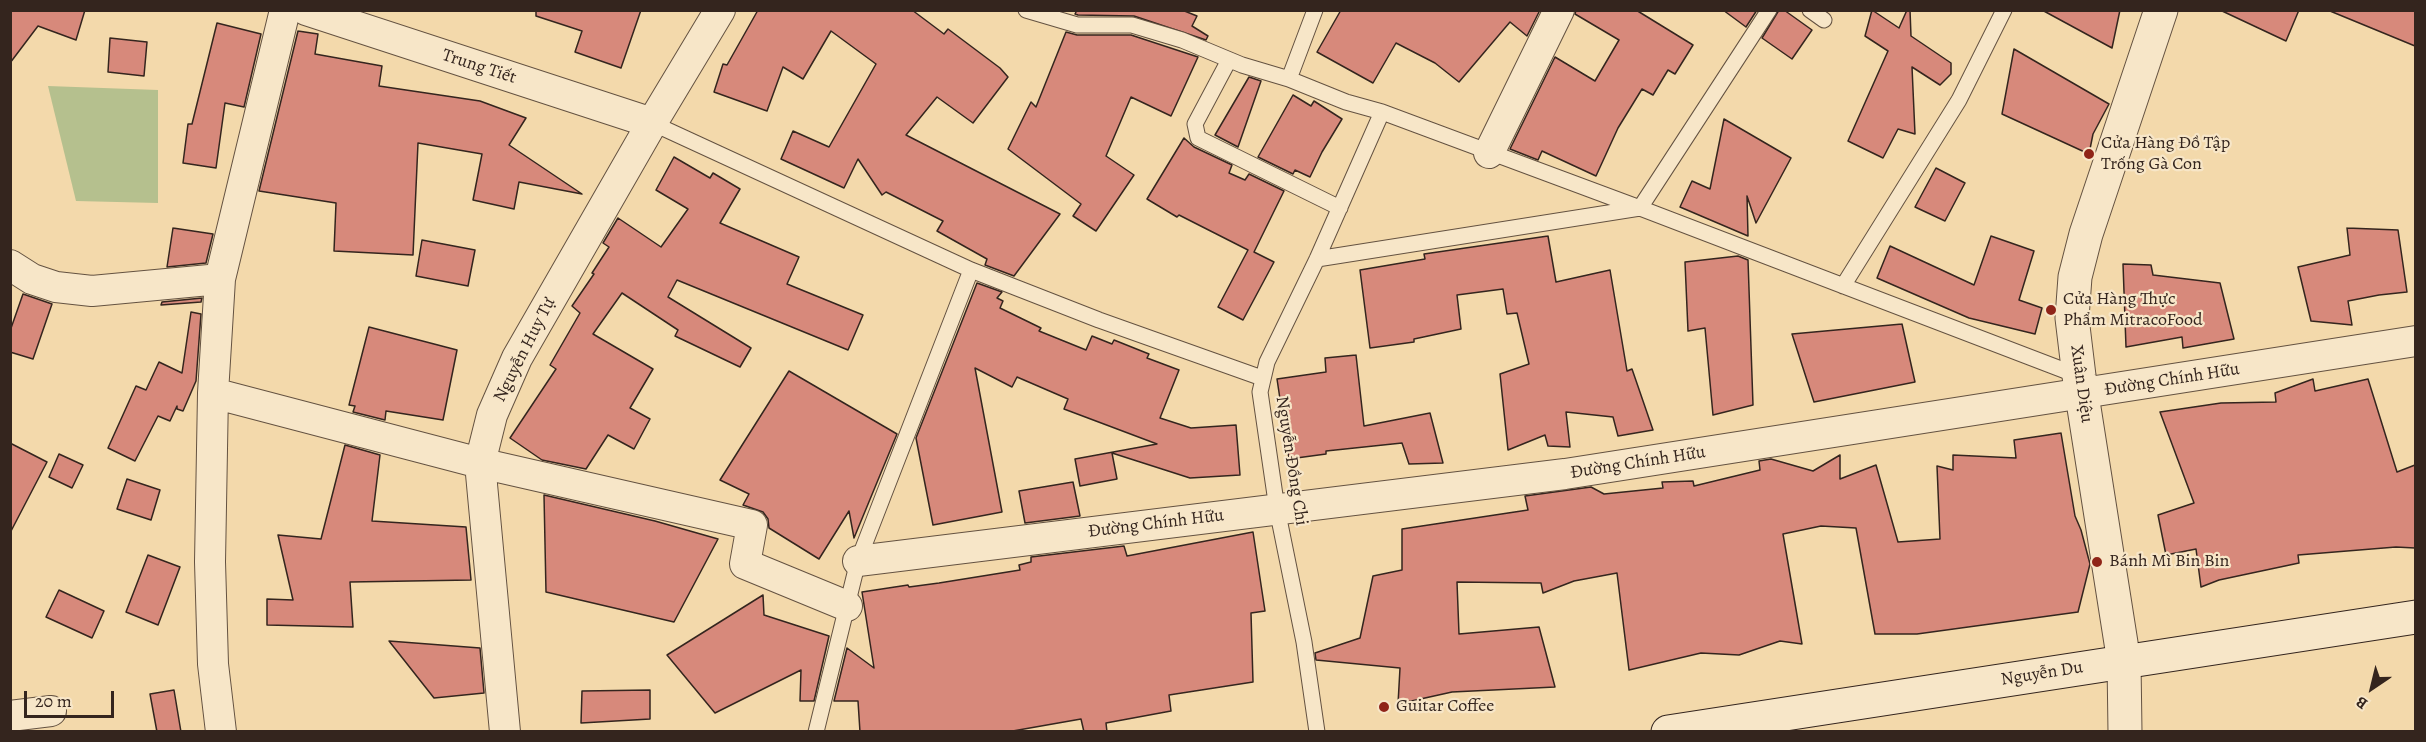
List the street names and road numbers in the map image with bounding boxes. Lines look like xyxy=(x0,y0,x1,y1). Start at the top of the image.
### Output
street label: Trung Tiết xyxy=(439,45,519,89)
street label: Nguyễn Huy Tự xyxy=(489,294,561,406)
street label: Xuân Diệu xyxy=(2065,344,2097,424)
street label: Đường Chính Hữu xyxy=(2103,359,2241,401)
street label: Nguyễn Đồng Chi xyxy=(1270,395,1312,527)
street label: Đường Chính Hữu xyxy=(1569,442,1707,484)
street label: Đường Chính Hữu xyxy=(1087,505,1225,543)
street label: Nguyễn Du xyxy=(1999,657,2085,691)

